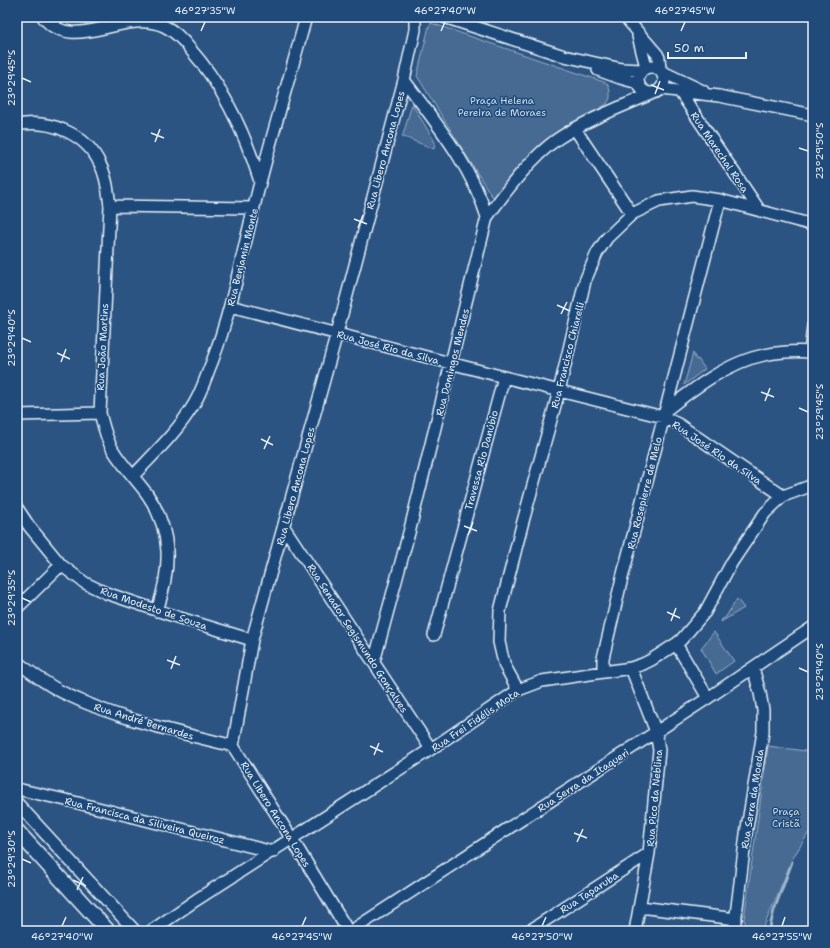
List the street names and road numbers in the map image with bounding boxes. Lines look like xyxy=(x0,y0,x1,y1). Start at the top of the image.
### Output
street label: Rua Libero Ancona Lopes xyxy=(363,89,408,211)
street label: Rua Marechal Rosa xyxy=(688,109,752,196)
street label: Rua Benjamin Monte xyxy=(224,207,261,307)
street label: Rua Francisco Chiarelli xyxy=(548,300,587,410)
street label: Rua João Martins xyxy=(94,303,111,391)
street label: Rua Domingos Mendes xyxy=(433,307,472,417)
street label: Rua José Rio da Silva xyxy=(335,328,441,368)
street label: Travessa Rio Danúbio xyxy=(462,409,501,512)
street label: Rua José Rio da Silva xyxy=(669,418,765,488)
street label: Rua Libero Ancona Lopes xyxy=(273,425,318,547)
street label: Rua Rosepierre de Melo xyxy=(624,435,665,551)
street label: Rua Senador Segismundo Gonçalves xyxy=(304,561,411,715)
street label: Rua Modesto de Souza xyxy=(99,584,210,633)
street label: Rua Frei Fidélis Mota xyxy=(429,686,522,755)
street label: Rua André Bernardes xyxy=(92,700,195,743)
street label: Rua Serra da Itaqueri xyxy=(535,746,632,815)
street label: Rua Pico da Neblina xyxy=(644,748,665,847)
street label: Rua Serra da Moeda xyxy=(738,748,767,850)
street label: Rua Libero Ancona Lopes xyxy=(238,759,313,870)
street label: Rua Francisca da Siliveira Queiroz xyxy=(64,794,226,847)
street label: Rua Taparuba xyxy=(558,868,622,916)

